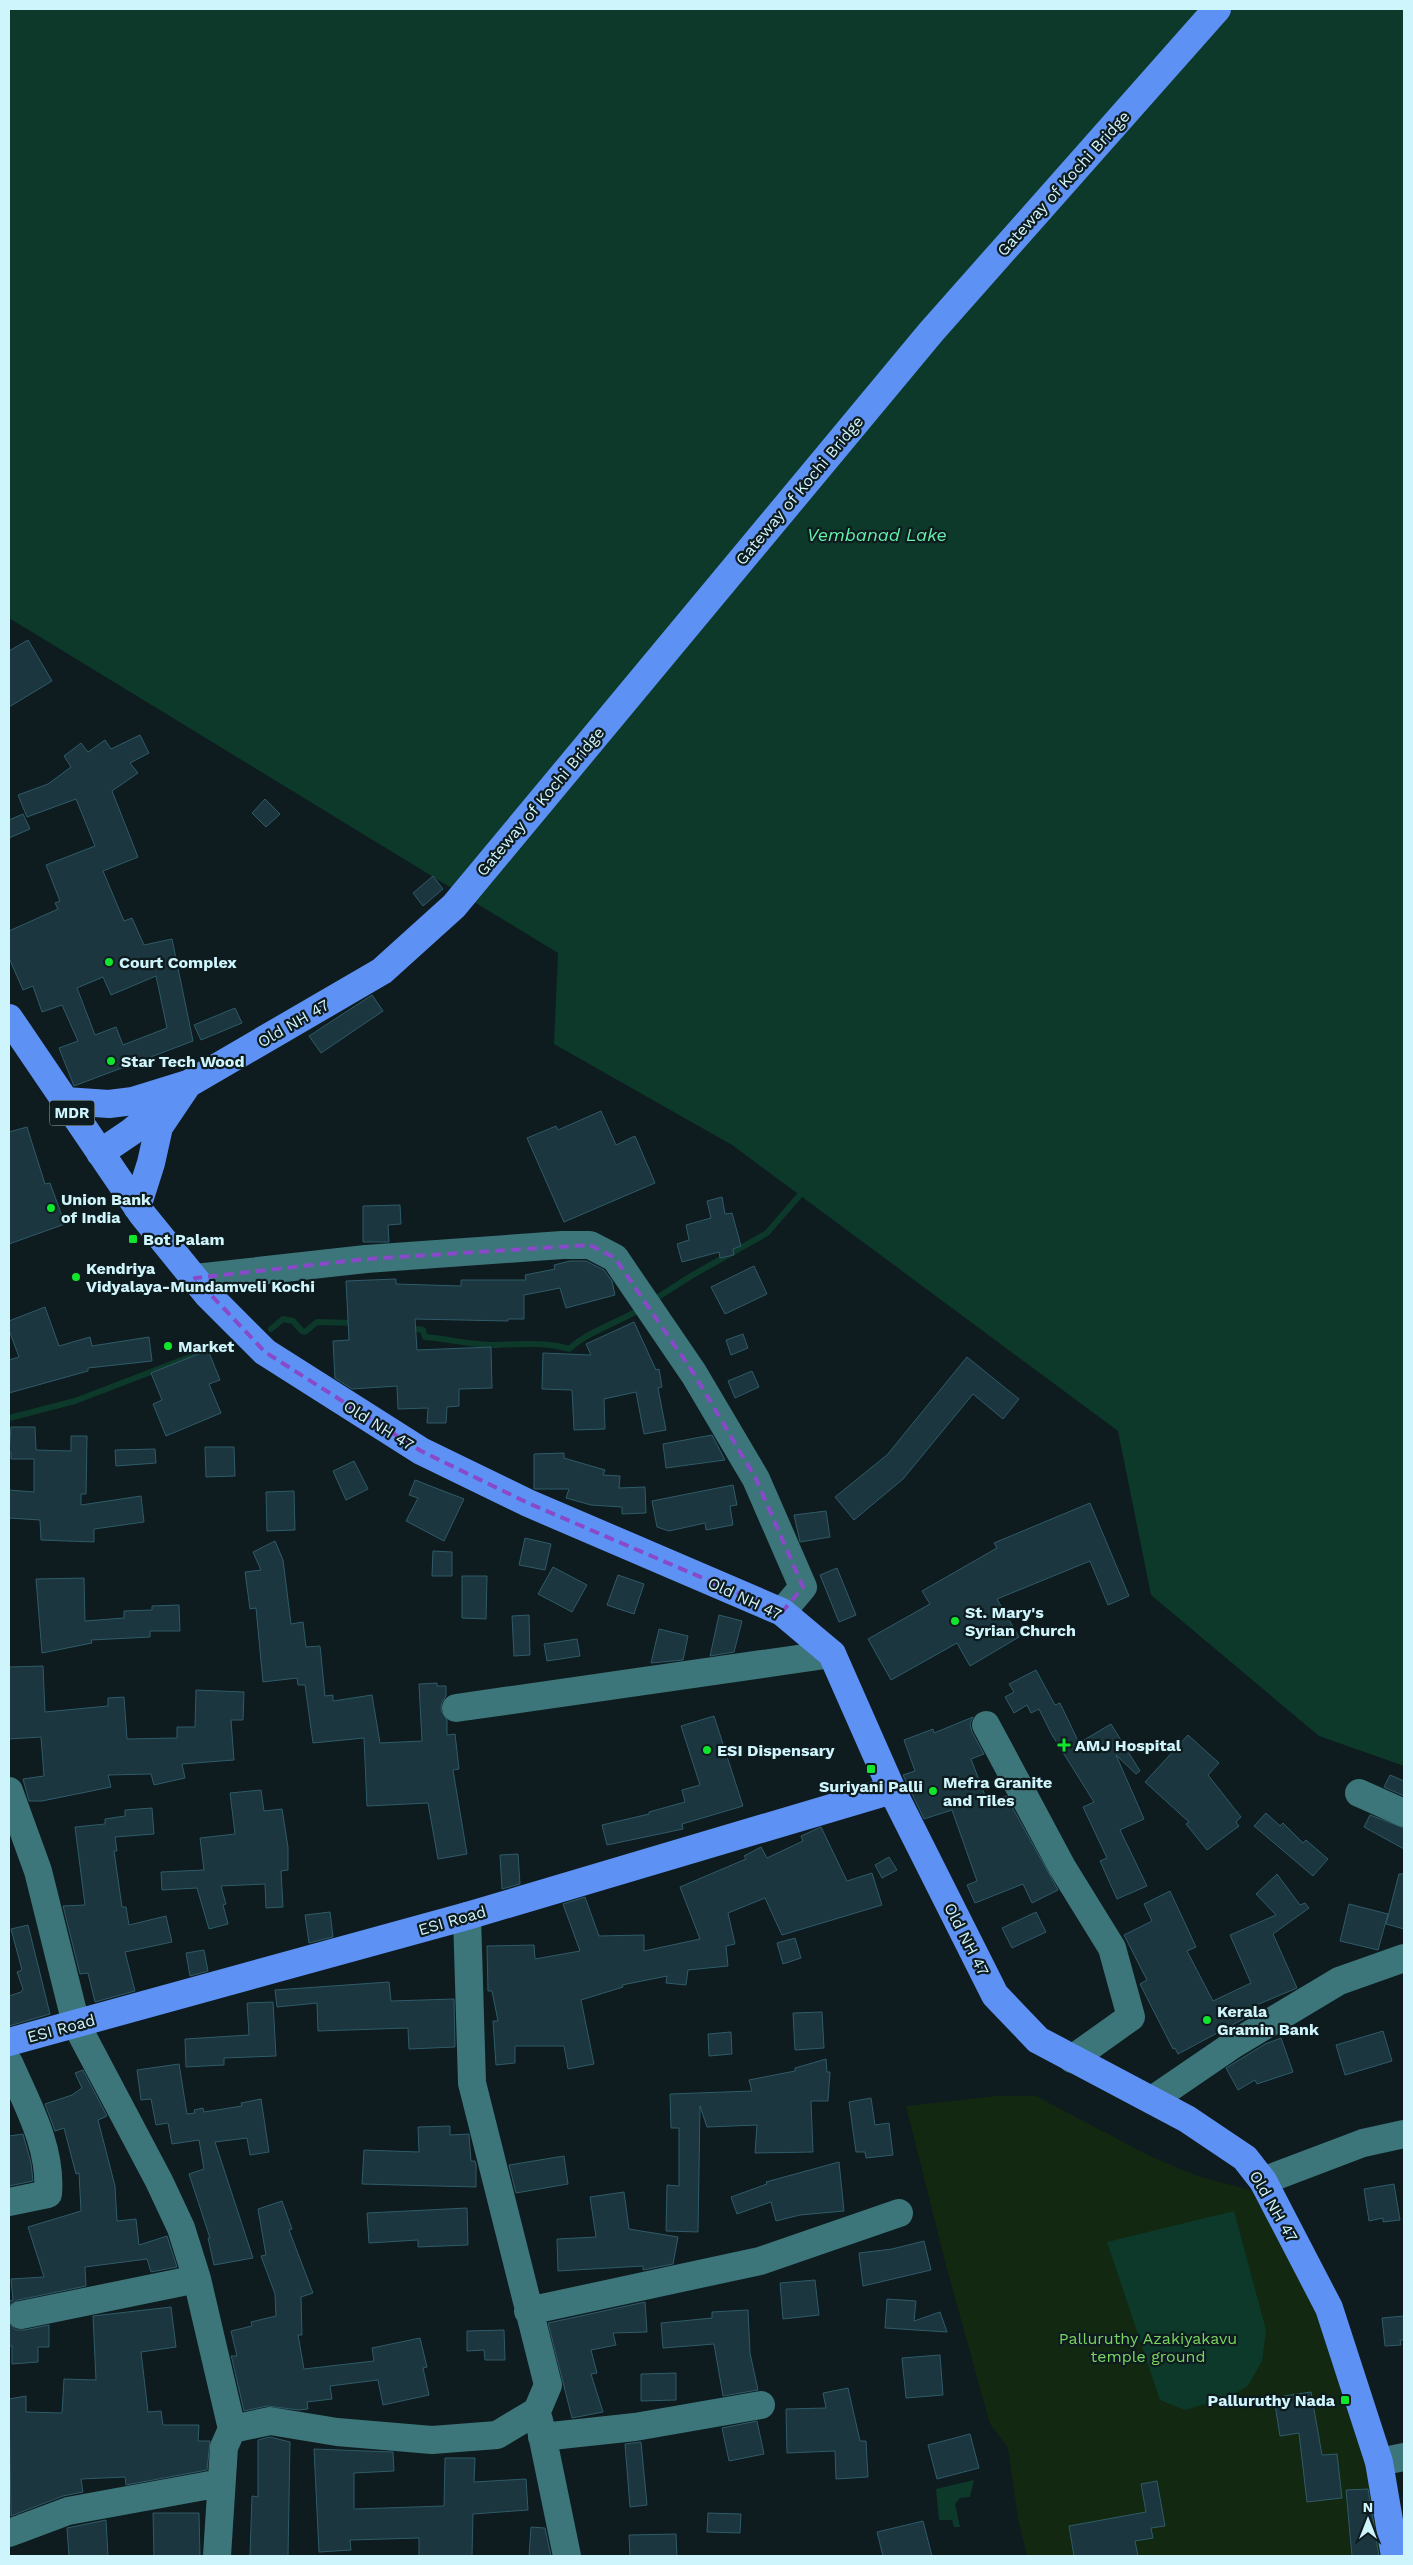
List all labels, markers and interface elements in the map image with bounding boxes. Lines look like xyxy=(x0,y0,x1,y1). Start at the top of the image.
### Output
street label: Gateway of Kochi Bridge xyxy=(993,107,1134,260)
street label: Gateway of Kochi Bridge xyxy=(731,412,867,569)
water label: Vembanad Lake xyxy=(807,524,947,545)
street label: Gateway of Kochi Bridge xyxy=(472,723,608,880)
place label: Court Complex xyxy=(119,953,237,972)
marker: Court Complex xyxy=(103,956,115,968)
street label: Old NH 47 xyxy=(254,995,332,1051)
place label: Star Tech Wood xyxy=(121,1052,244,1071)
marker: Star Tech Wood xyxy=(105,1055,117,1067)
road number: MDR xyxy=(50,1100,94,1126)
place label: Union Bank of India xyxy=(61,1190,151,1227)
marker: Union Bank of India xyxy=(45,1202,57,1214)
place label: Bot Palam xyxy=(143,1230,225,1249)
marker: Bot Palam xyxy=(127,1233,139,1245)
place label: Kendriya Vidyalaya-Mundamveli Kochi xyxy=(86,1259,315,1296)
marker: Kendriya Vidyalaya-Mundamveli Kochi xyxy=(70,1271,82,1283)
place label: Market xyxy=(178,1337,234,1356)
marker: Market xyxy=(162,1340,174,1352)
street label: Old NH 47 xyxy=(340,1396,417,1454)
street label: Old NH 47 xyxy=(705,1573,785,1624)
place label: St. Mary's Syrian Church xyxy=(965,1603,1076,1640)
marker: St. Mary's Syrian Church xyxy=(949,1615,961,1627)
place label: AMJ Hospital xyxy=(1075,1736,1182,1755)
marker: AMJ Hospital xyxy=(1057,1738,1071,1752)
place label: ESI Dispensary xyxy=(717,1741,836,1760)
marker: ESI Dispensary xyxy=(701,1744,713,1756)
marker: Suriyani Palli xyxy=(865,1763,877,1775)
place label: Mefra Granite and Tiles xyxy=(943,1773,1052,1810)
place label: Suriyani Palli xyxy=(819,1777,923,1796)
marker: Mefra Granite and Tiles xyxy=(927,1785,939,1797)
street label: Old NH 47 xyxy=(940,1900,993,1979)
street label: ESI Road xyxy=(416,1902,488,1939)
place label: Kerala Gramin Bank xyxy=(1217,2002,1319,2039)
street label: ESI Road xyxy=(25,2010,97,2047)
marker: Kerala Gramin Bank xyxy=(1201,2014,1213,2026)
street label: Old NH 47 xyxy=(1246,2167,1302,2245)
park label: Palluruthy Azakiyakavu temple ground xyxy=(1059,2329,1237,2366)
place label: Palluruthy Nada xyxy=(1208,2391,1336,2410)
marker: Palluruthy Nada xyxy=(1339,2394,1351,2406)
north arrow xyxy=(1343,2495,1393,2545)
text: N xyxy=(1363,2499,1373,2515)

